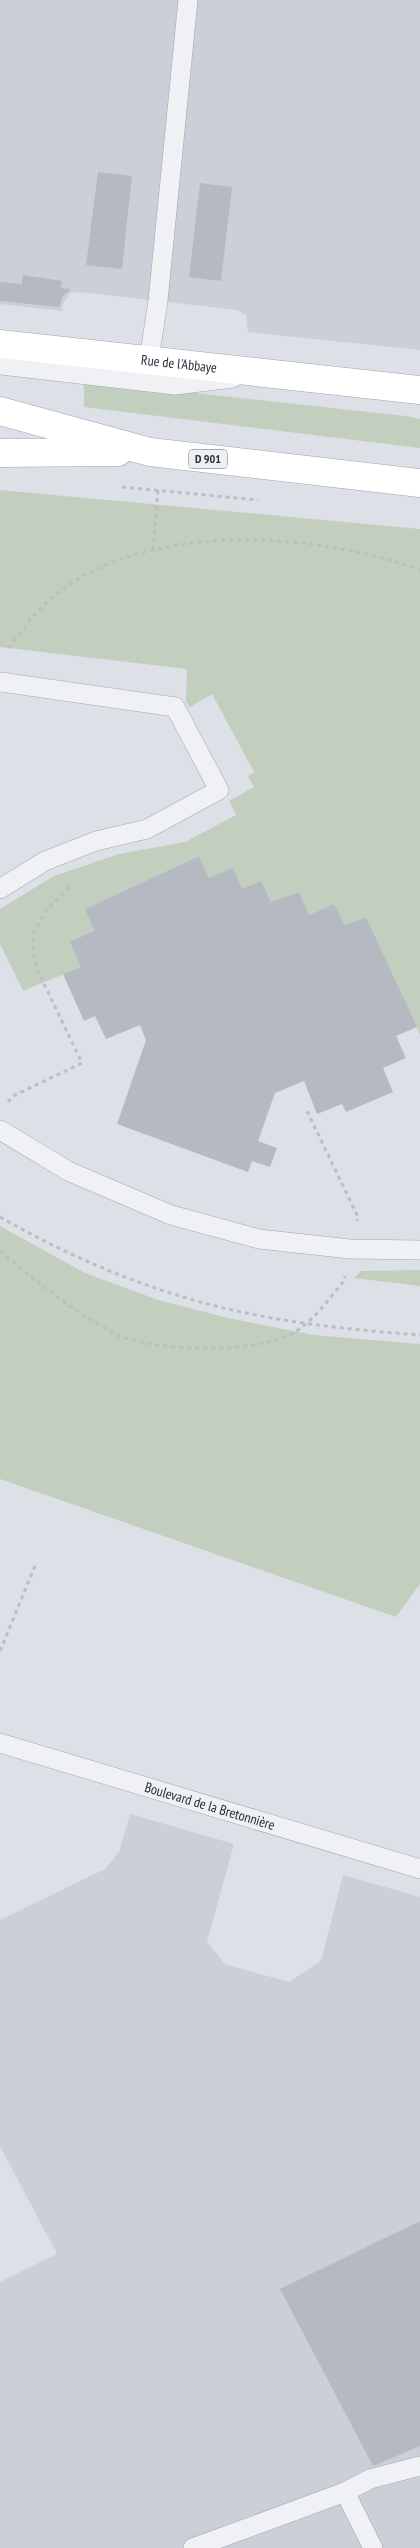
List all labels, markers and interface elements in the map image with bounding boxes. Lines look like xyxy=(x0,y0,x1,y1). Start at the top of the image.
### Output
street label: Rue de l'Abbaye xyxy=(140,350,218,377)
road number: D 901 xyxy=(189,449,227,468)
street label: Boulevard de la Bretonnière xyxy=(143,1778,277,1834)

